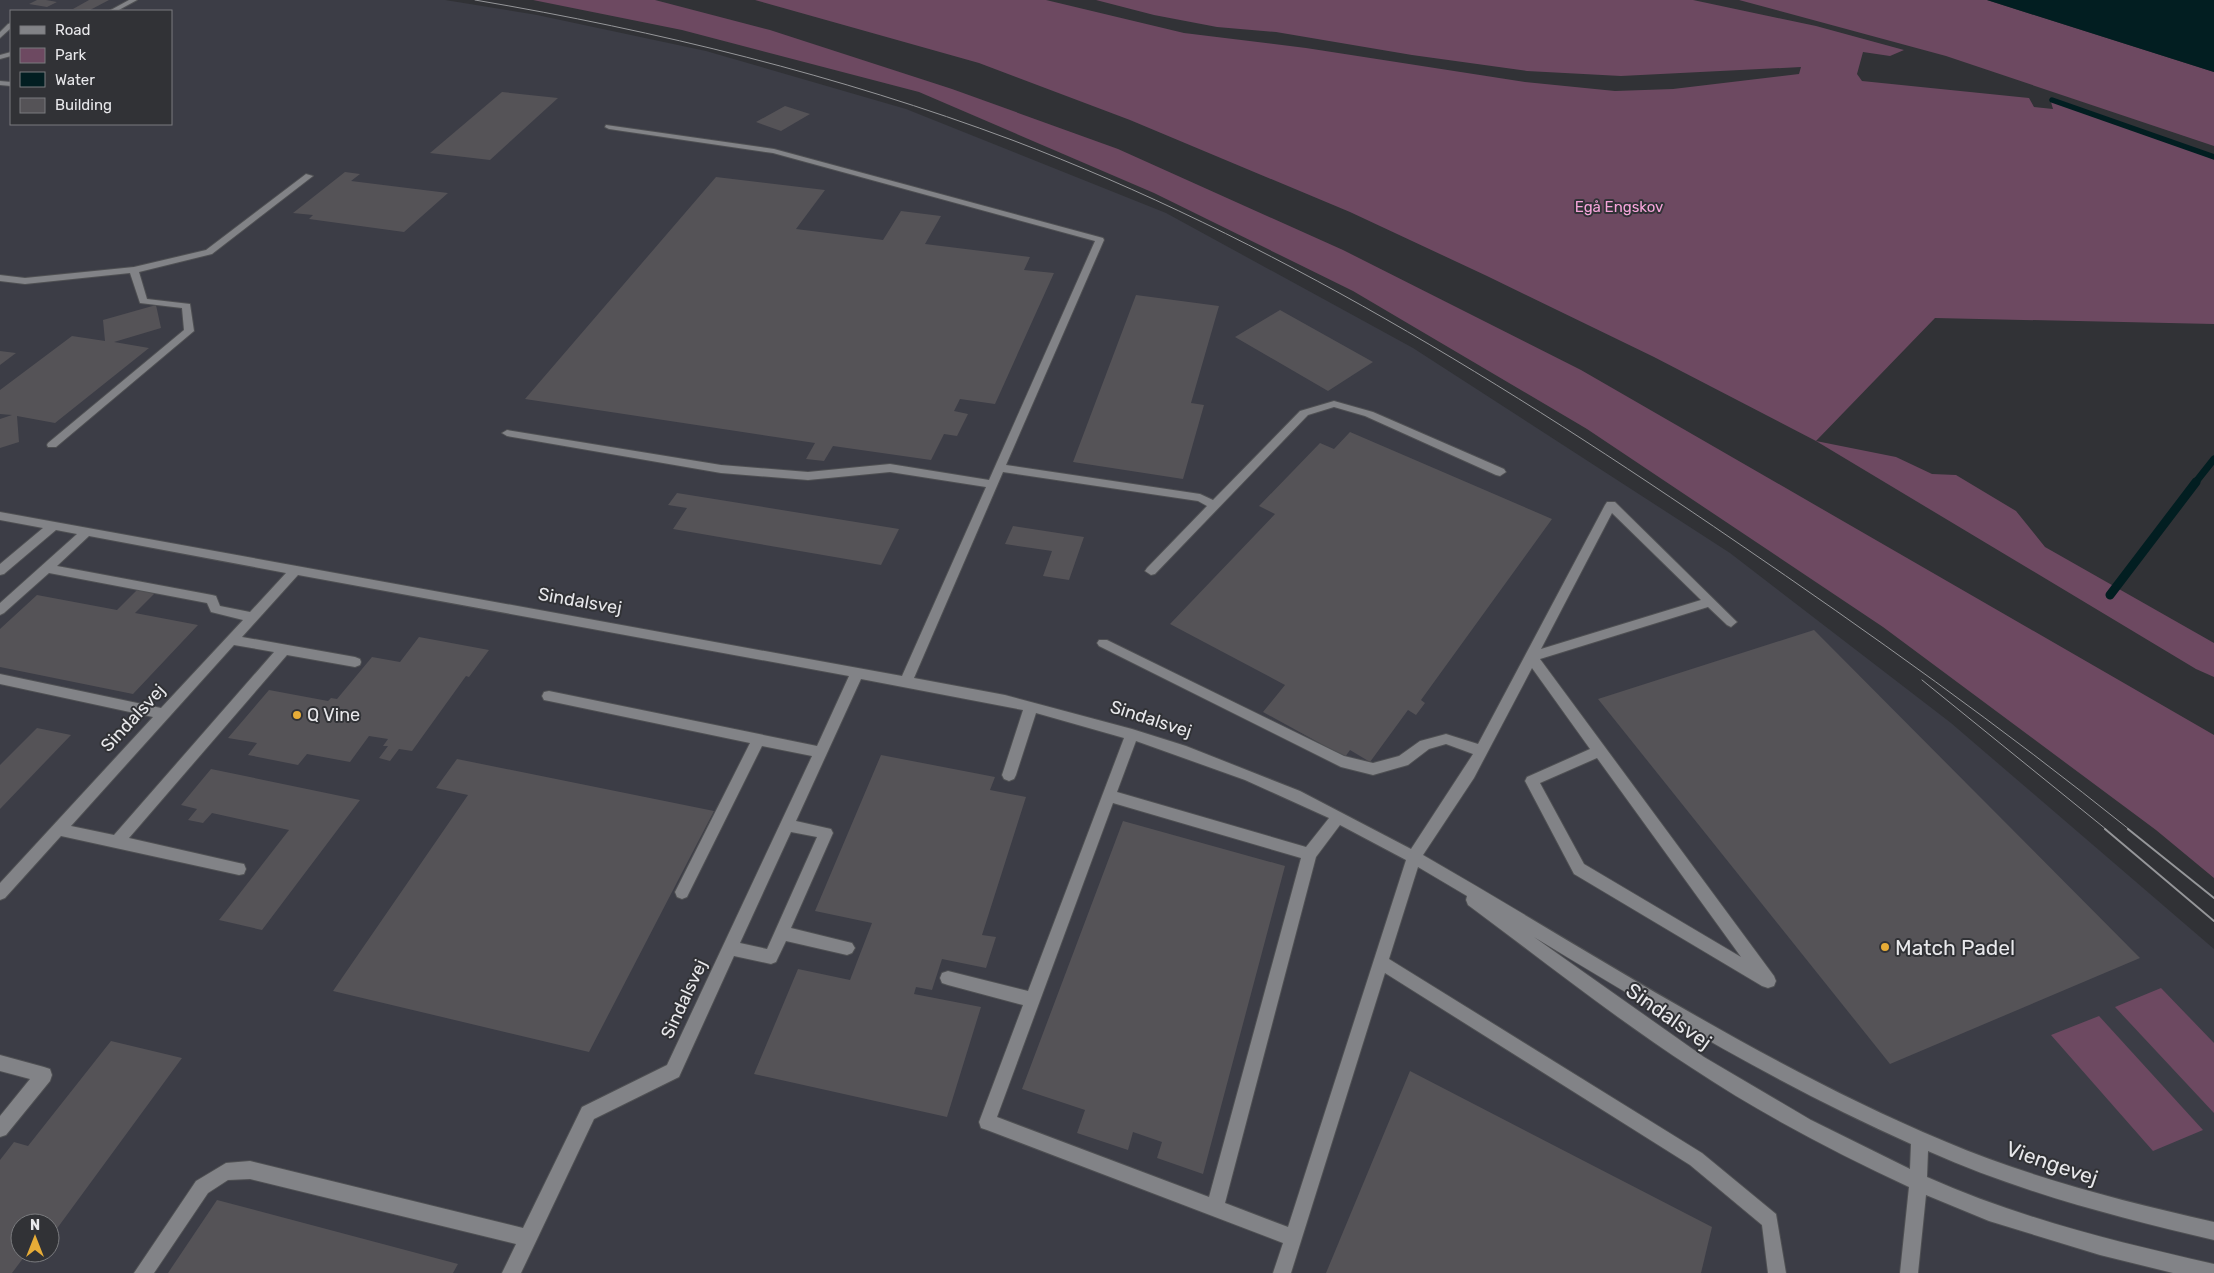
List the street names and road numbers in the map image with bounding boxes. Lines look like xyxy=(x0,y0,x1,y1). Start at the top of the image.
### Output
street label: Sindalsvej xyxy=(536,583,624,619)
street label: Sindalsvej xyxy=(96,680,170,756)
street label: Sindalsvej xyxy=(1107,695,1195,743)
street label: Sindalsvej xyxy=(656,956,712,1042)
street label: Sindalsvej xyxy=(1621,977,1717,1055)
street label: Viengevej xyxy=(2003,1136,2101,1190)

